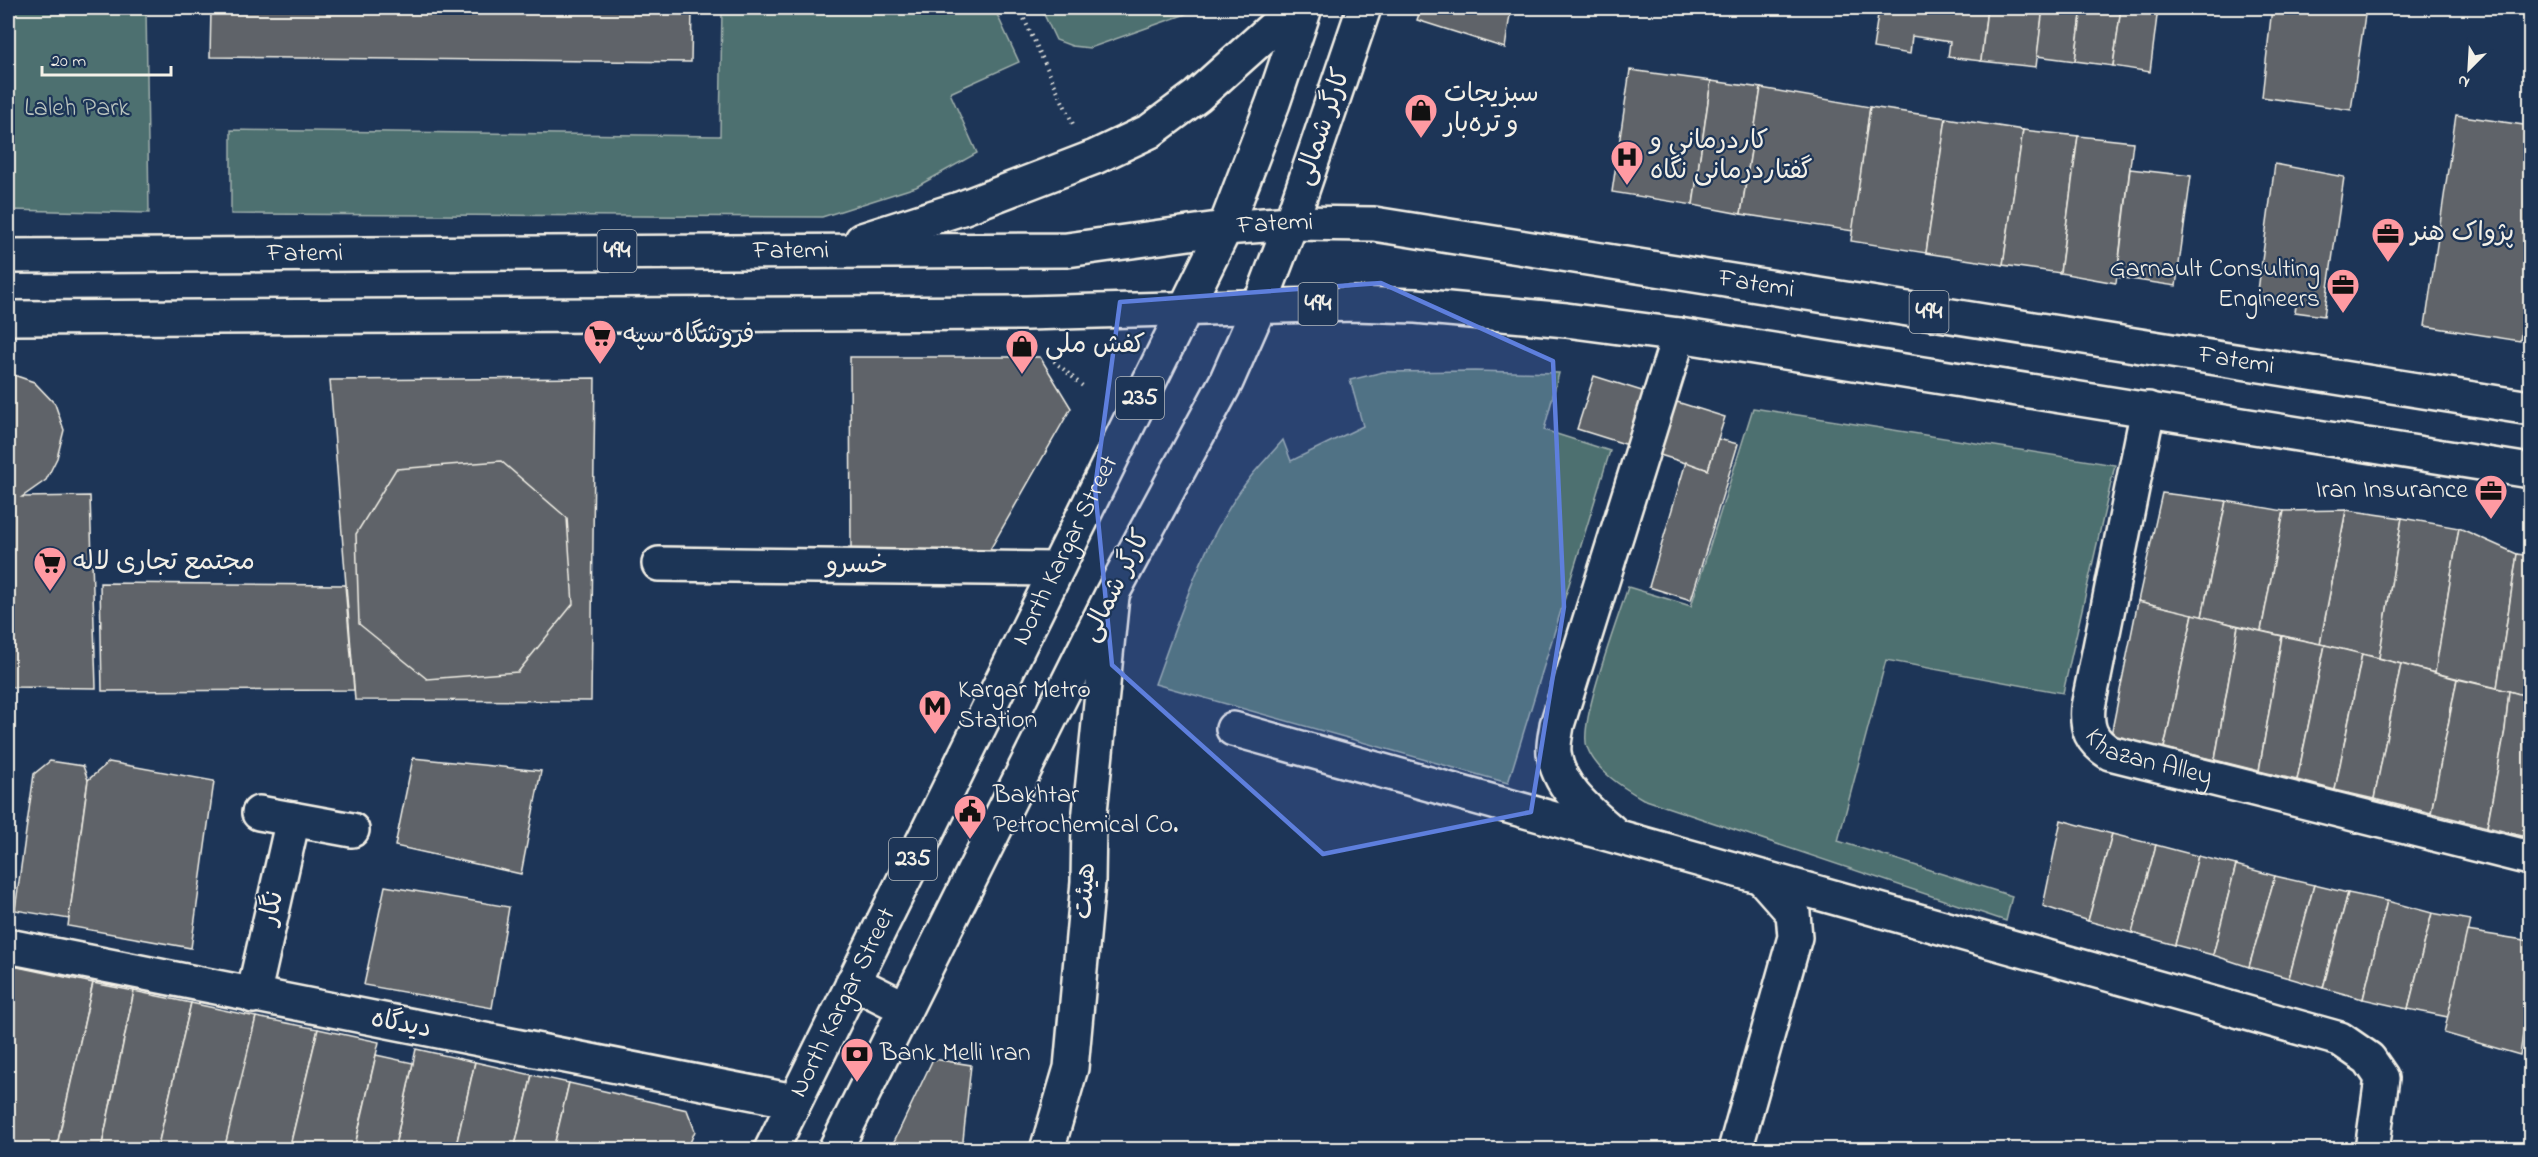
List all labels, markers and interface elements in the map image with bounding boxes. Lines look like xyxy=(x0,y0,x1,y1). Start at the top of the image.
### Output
scale bar xyxy=(42,39,171,77)
north arrow xyxy=(2439,39,2499,99)
text: 20 m xyxy=(51,49,86,75)
street label: کارگر شمالی xyxy=(1286,63,1362,191)
text: N xyxy=(2454,68,2474,94)
place label: سبزیجات و تره‌بار xyxy=(1442,76,1539,144)
park label: Laleh Park xyxy=(24,90,130,128)
shop icon: سبزیجات و تره‌بار xyxy=(1403,92,1439,139)
place label: کاردرمانی و گفتاردرمانی نگاه xyxy=(1648,123,1813,191)
hospital icon: کاردرمانی و گفتاردرمانی نگاه xyxy=(1609,139,1645,186)
street label: Fatemi xyxy=(1235,204,1314,246)
place label: پژواک هنر xyxy=(2409,215,2514,253)
office icon: پژواک هنر xyxy=(2370,216,2406,263)
road number: 494 xyxy=(598,230,636,272)
street label: Fatemi xyxy=(752,232,829,271)
street label: Fatemi xyxy=(266,235,343,274)
place label: Garnault Consulting Engineers xyxy=(2109,251,2320,319)
street label: Fatemi xyxy=(1715,260,1797,310)
office icon: Garnault Consulting Engineers xyxy=(2325,267,2361,314)
road number: 494 xyxy=(1298,283,1338,325)
road number: 494 xyxy=(1910,291,1948,333)
place label: فروشگاه سپه xyxy=(623,317,755,355)
supermarket icon: فروشگاه سپه xyxy=(582,318,618,365)
place label: کفش ملی xyxy=(1045,327,1145,365)
shop icon: کفش ملی xyxy=(1004,328,1040,375)
street label: Fatemi xyxy=(2195,336,2277,386)
road number: 235 xyxy=(1116,377,1164,419)
street label: North Kargar Street xyxy=(1003,449,1129,652)
place label: Iran Insurance xyxy=(2315,472,2468,510)
office icon: Iran Insurance xyxy=(2473,473,2509,520)
street label: کارگر شمالی xyxy=(1072,523,1162,649)
place label: مجتمع تجاری لاله xyxy=(73,544,255,582)
supermarket icon: مجتمع تجاری لاله xyxy=(32,545,68,592)
street label: خسرو xyxy=(824,546,888,586)
place label: Kargar Metro Station xyxy=(958,672,1091,740)
metro station icon: Kargar Metro Station xyxy=(917,688,953,735)
street label: Khazan Alley xyxy=(2074,722,2216,797)
place label: Bakhtar Petrochemical Co. xyxy=(992,777,1178,845)
public building icon: Bakhtar Petrochemical Co. xyxy=(952,793,988,840)
road number: 235 xyxy=(889,838,937,880)
street label: هیئت xyxy=(1065,861,1107,921)
street label: نگار xyxy=(250,887,295,931)
street label: North Kargar Street xyxy=(781,901,906,1104)
street label: دیدگاه xyxy=(367,1001,435,1049)
place label: Bank Melli Iran xyxy=(879,1035,1031,1073)
bank icon: Bank Melli Iran xyxy=(839,1036,875,1083)

